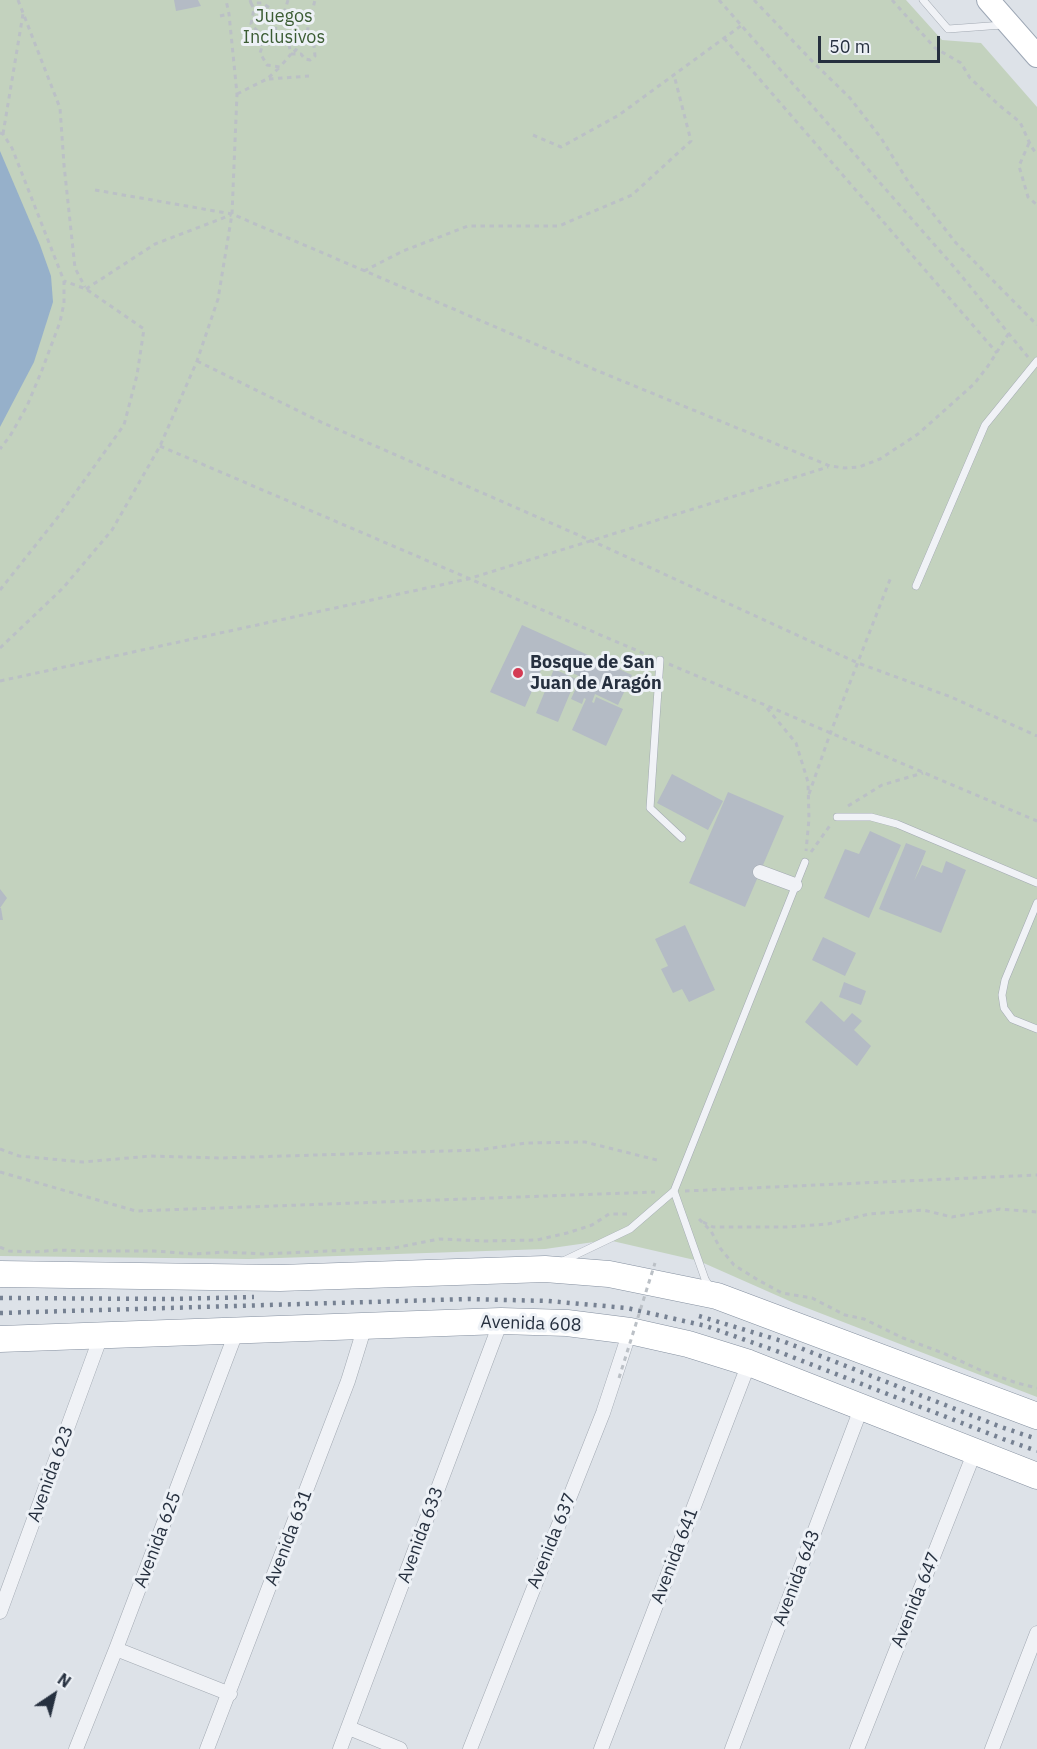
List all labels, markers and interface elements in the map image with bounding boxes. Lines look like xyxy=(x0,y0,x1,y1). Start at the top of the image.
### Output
park label: Juegos Inclusivos xyxy=(243,6,325,48)
scale bar xyxy=(821,24,942,62)
text: 50 m xyxy=(829,35,871,58)
place label: Bosque de San Juan de Aragón xyxy=(530,652,662,694)
marker: Bosque de San Juan de Aragón xyxy=(511,666,525,680)
street label: Avenida 608 xyxy=(480,1311,582,1337)
street label: Avenida 623 xyxy=(24,1423,78,1525)
street label: Avenida 633 xyxy=(394,1484,448,1586)
street label: Avenida 631 xyxy=(261,1487,317,1589)
street label: Avenida 625 xyxy=(130,1489,186,1591)
street label: Avenida 637 xyxy=(523,1490,581,1592)
street label: Avenida 641 xyxy=(647,1505,703,1607)
street label: Avenida 643 xyxy=(769,1527,825,1629)
street label: Avenida 647 xyxy=(887,1549,945,1651)
north arrow xyxy=(24,1665,84,1725)
text: N xyxy=(54,1669,75,1692)

